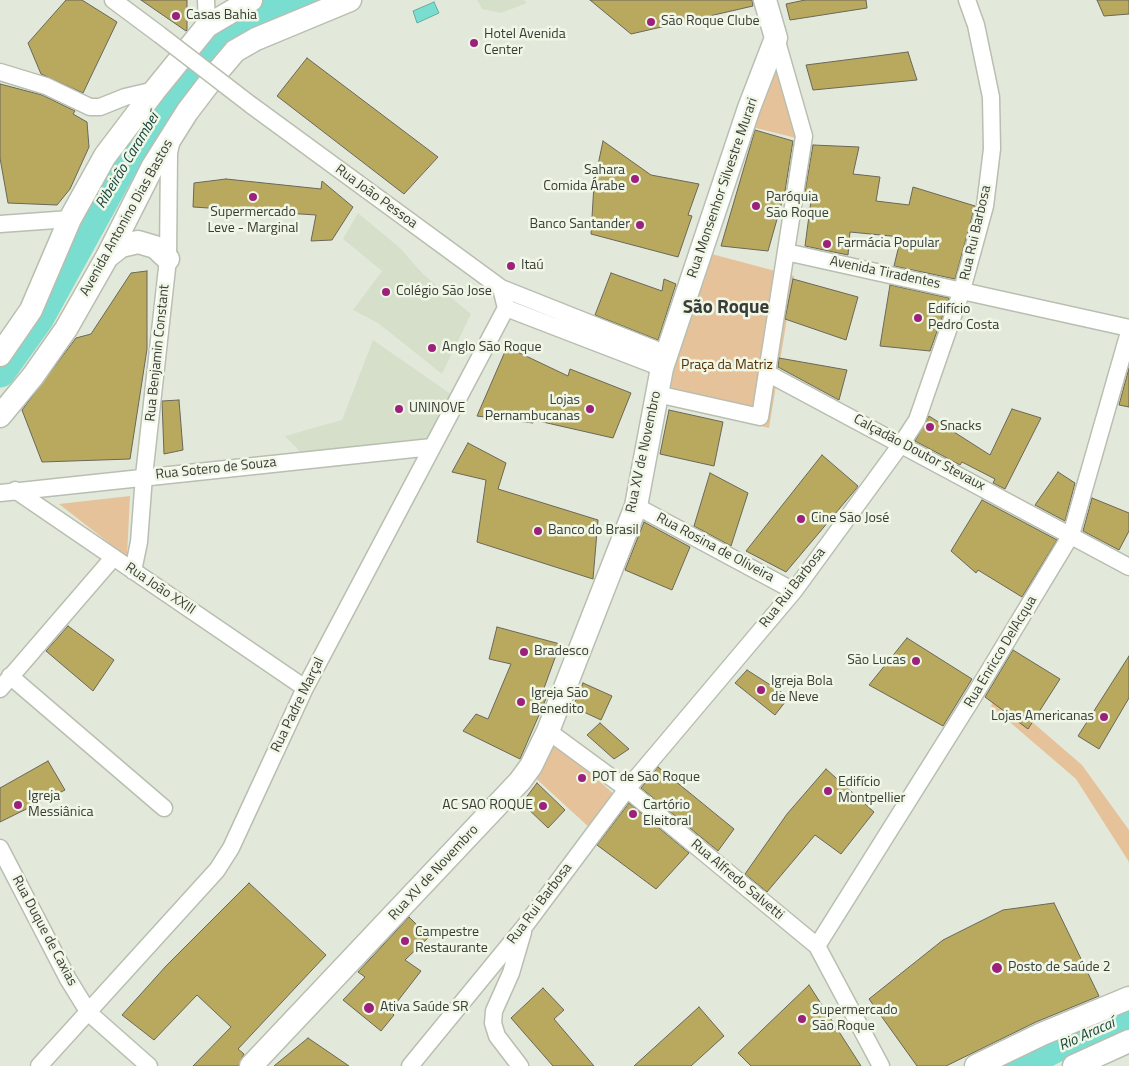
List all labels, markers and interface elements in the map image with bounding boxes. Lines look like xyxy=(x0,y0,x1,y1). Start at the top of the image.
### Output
place label: Casas Bahia xyxy=(186,8,257,24)
marker: Casas Bahia xyxy=(170,10,182,22)
place label: São Roque Clube xyxy=(661,14,760,30)
marker: São Roque Clube xyxy=(645,16,657,28)
place label: Hotel Avenida Center xyxy=(484,27,566,59)
marker: Hotel Avenida Center xyxy=(468,37,480,49)
street label: Rua Monsenhor Silvestre Murari xyxy=(684,96,762,280)
water label: Ribeirão Carambeí xyxy=(93,110,163,212)
street label: Avenida Antonino Dias Bastos xyxy=(77,137,177,299)
street label: Rua João Pessoa xyxy=(332,161,420,233)
place label: Sahara Comida Árabe xyxy=(543,163,625,196)
marker: Sahara Comida Árabe xyxy=(629,173,641,185)
street label: Rua Rui Barbosa xyxy=(957,184,995,282)
place label: Paróquia São Roque xyxy=(766,190,829,222)
marker: Supermercado Leve - Marginal xyxy=(247,191,259,203)
marker: Paróquia São Roque xyxy=(750,200,762,212)
place label: Supermercado Leve - Marginal xyxy=(207,205,299,238)
place label: Banco Santander xyxy=(530,217,630,233)
marker: Banco Santander xyxy=(634,219,646,231)
place label: Farmácia Popular xyxy=(837,236,939,252)
marker: Farmácia Popular xyxy=(821,238,833,250)
street label: Avenida Tiradentes xyxy=(828,253,942,293)
place label: Itaú xyxy=(521,258,544,274)
marker: Itaú xyxy=(505,260,517,272)
street label: Rua Benjamin Constant xyxy=(142,284,174,422)
place label: Colégio São Jose xyxy=(396,284,492,300)
marker: Colégio São Jose xyxy=(380,286,392,298)
district label: São Roque xyxy=(683,297,769,319)
place label: Edifício Pedro Costa xyxy=(928,302,999,334)
marker: Edifício Pedro Costa xyxy=(912,312,924,324)
place label: Anglo São Roque xyxy=(442,340,542,356)
marker: Anglo São Roque xyxy=(426,342,438,354)
park label: Praça da Matriz xyxy=(681,358,773,374)
street label: Rua XV de Novembro xyxy=(623,390,665,514)
place label: Lojas Pernambucanas xyxy=(485,393,580,426)
place label: UNINOVE xyxy=(409,401,465,417)
marker: UNINOVE xyxy=(393,403,405,415)
marker: Lojas Pernambucanas xyxy=(584,403,596,415)
street label: Calçadão Doutor Stevaux xyxy=(850,411,988,495)
place label: Snacks xyxy=(940,419,981,435)
marker: Snacks xyxy=(924,421,936,433)
street label: Rua Sotero de Souza xyxy=(155,454,277,484)
street label: Rua Rosina de Oliveira xyxy=(653,510,777,586)
place label: Cine São José xyxy=(811,511,889,527)
marker: Cine São José xyxy=(795,513,807,525)
place label: Banco do Brasil xyxy=(548,523,639,539)
marker: Banco do Brasil xyxy=(532,525,544,537)
street label: Rua Rui Barbosa xyxy=(757,545,829,631)
street label: Rua João XXIII xyxy=(122,559,198,619)
street label: Rua Enricco DelAcqua xyxy=(961,593,1041,711)
place label: Bradesco xyxy=(534,644,589,660)
marker: Bradesco xyxy=(518,646,530,658)
place label: São Lucas xyxy=(847,653,906,669)
street label: Rua Padre Marçal xyxy=(268,655,328,755)
marker: São Lucas xyxy=(910,655,922,667)
place label: Igreja Bola de Neve xyxy=(771,674,833,706)
marker: Igreja Bola de Neve xyxy=(755,684,767,696)
place label: Igreja São Benedito xyxy=(531,686,588,719)
marker: Igreja São Benedito xyxy=(515,696,527,708)
place label: Lojas Americanas xyxy=(991,709,1094,725)
marker: Lojas Americanas xyxy=(1098,711,1110,723)
place label: POT de São Roque xyxy=(592,770,700,786)
marker: POT de São Roque xyxy=(576,772,588,784)
place label: Edifício Montpellier xyxy=(838,775,905,808)
marker: Edifício Montpellier xyxy=(822,785,834,797)
place label: Igreja Messiânica xyxy=(28,789,94,822)
place label: AC SAO ROQUE xyxy=(442,798,533,814)
place label: Cartório Eleitoral xyxy=(643,798,692,830)
marker: Igreja Messiânica xyxy=(12,799,24,811)
marker: AC SAO ROQUE xyxy=(537,800,549,812)
marker: Cartório Eleitoral xyxy=(627,808,639,820)
street label: Rua XV de Novembro xyxy=(386,822,482,924)
street label: Rua Alfredo Salvetti xyxy=(687,836,787,924)
street label: Rua Rui Barbosa xyxy=(504,860,576,948)
street label: Rua Duque de Caxias xyxy=(8,873,80,989)
place label: Campestre Restaurante xyxy=(415,925,488,958)
marker: Campestre Restaurante xyxy=(399,935,411,947)
place label: Posto de Saúde 2 xyxy=(1008,960,1111,976)
marker: Posto de Saúde 2 xyxy=(990,961,1004,975)
place label: Ativa Saúde SR xyxy=(380,1000,469,1016)
marker: Ativa Saúde SR xyxy=(362,1001,376,1015)
place label: Supermercado São Roque xyxy=(812,1003,898,1036)
marker: Supermercado São Roque xyxy=(796,1013,808,1025)
water label: Rio Aracaí xyxy=(1056,1015,1118,1055)

